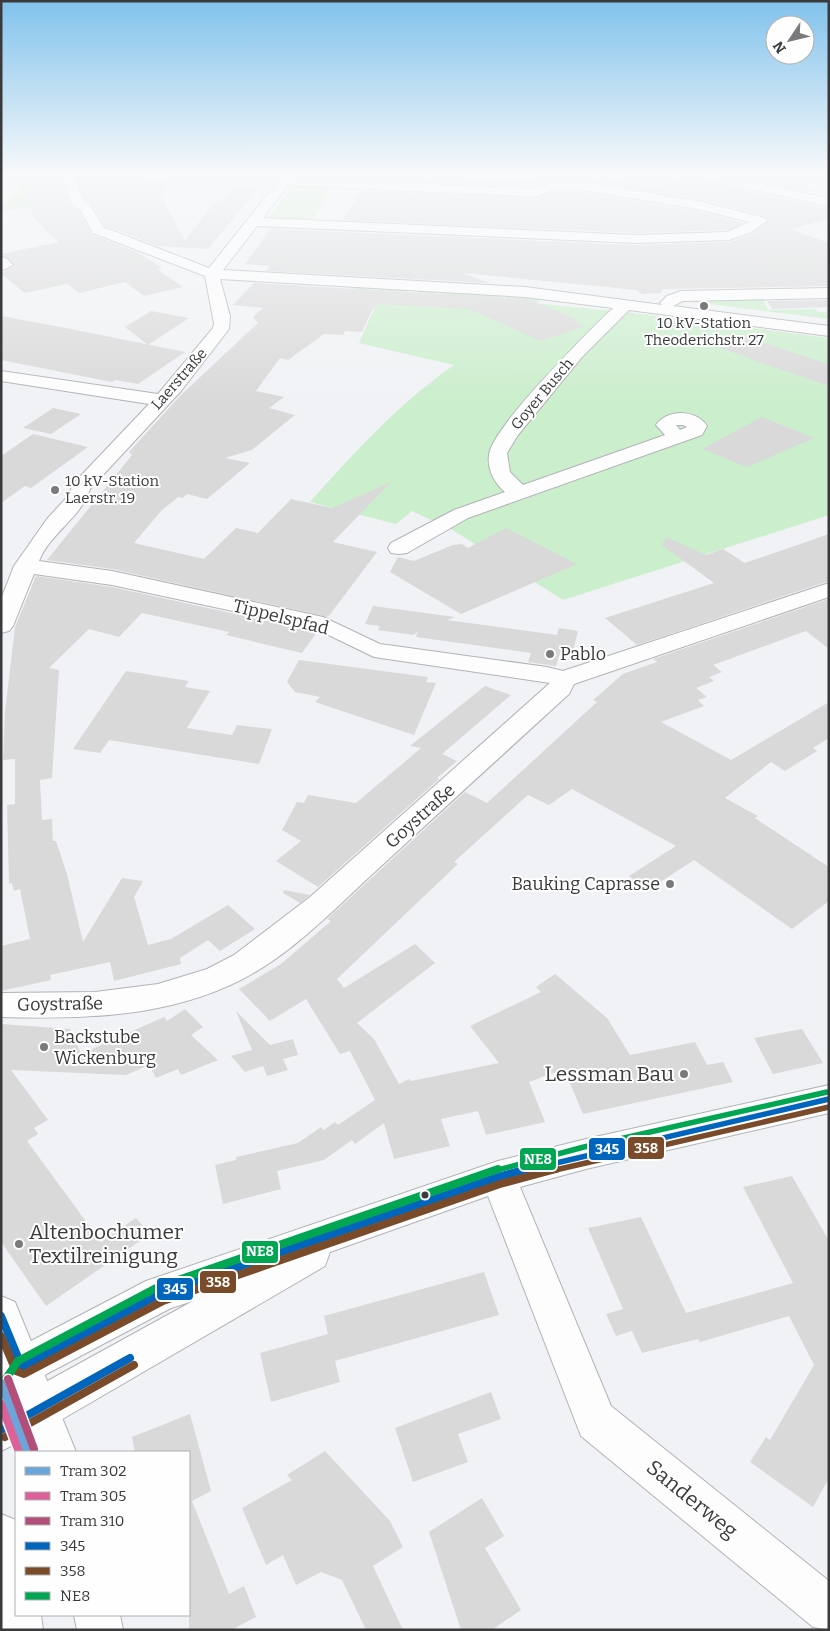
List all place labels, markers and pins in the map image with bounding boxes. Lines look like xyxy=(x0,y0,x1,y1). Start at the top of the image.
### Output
marker: 10 kV-Station Theoderichstr. 27 xyxy=(698,300,710,312)
place label: 10 kV-Station Theoderichstr. 27 xyxy=(644,314,764,349)
place label: 10 kV-Station Laerstr. 19 xyxy=(65,472,159,507)
marker: 10 kV-Station Laerstr. 19 xyxy=(49,484,61,496)
place label: Pablo xyxy=(560,643,606,665)
marker: Pablo xyxy=(544,648,556,660)
place label: Bauking Caprasse xyxy=(511,873,660,895)
marker: Bauking Caprasse xyxy=(664,878,676,890)
place label: Backstube Wickenburg xyxy=(54,1026,156,1069)
marker: Backstube Wickenburg xyxy=(38,1041,50,1053)
place label: Lessman Bau xyxy=(545,1061,674,1087)
marker: Lessman Bau xyxy=(678,1068,690,1080)
unlabelled marker xyxy=(420,1190,430,1200)
place label: Altenbochumer Textilreinigung xyxy=(29,1219,183,1269)
marker: Altenbochumer Textilreinigung xyxy=(13,1238,25,1250)

